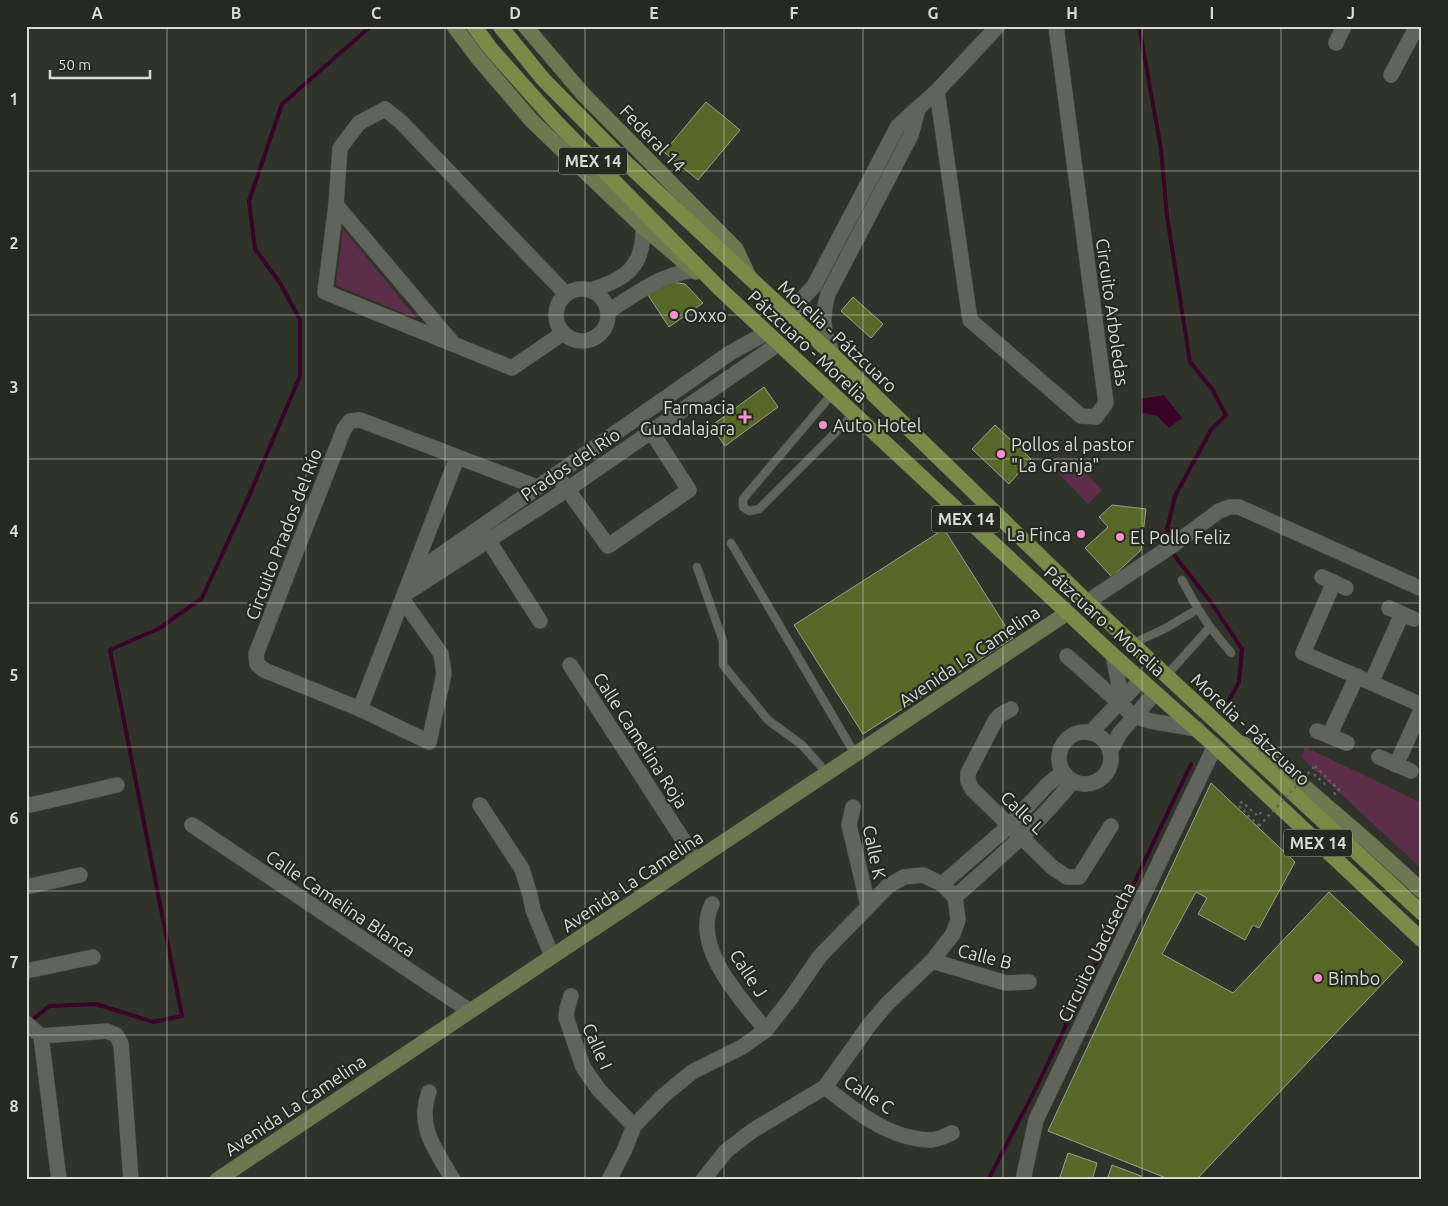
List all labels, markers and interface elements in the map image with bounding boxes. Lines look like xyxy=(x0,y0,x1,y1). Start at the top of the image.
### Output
text: A xyxy=(91,4,103,22)
text: B xyxy=(231,4,241,22)
text: C xyxy=(371,4,381,22)
text: D xyxy=(509,4,521,22)
text: E xyxy=(649,4,659,22)
text: F xyxy=(790,4,799,22)
text: G xyxy=(927,4,939,22)
text: H xyxy=(1066,4,1078,22)
text: I xyxy=(1210,4,1214,22)
text: J xyxy=(1347,4,1355,22)
scale bar xyxy=(50,48,150,80)
text: 50 m xyxy=(58,56,91,73)
text: 1 xyxy=(9,90,19,108)
street label: Federal 14 xyxy=(616,100,690,176)
road number: MEX 14 xyxy=(559,148,627,175)
text: 2 xyxy=(9,234,19,252)
street label: Circuito Arboledas xyxy=(1093,237,1133,387)
street label: Morelia - Pátzcuaro xyxy=(775,276,901,396)
street label: Pátzcuaro - Morelia xyxy=(745,286,871,406)
place label: Oxxo xyxy=(684,305,727,325)
marker: Oxxo xyxy=(668,309,680,321)
text: 3 xyxy=(9,378,19,396)
place label: Farmacia Guadalajara xyxy=(640,397,735,438)
marker: Farmacia Guadalajara xyxy=(739,411,751,423)
place label: Auto Hotel xyxy=(833,415,922,435)
marker: Auto Hotel xyxy=(817,419,829,431)
street label: Prados del Río xyxy=(517,423,623,505)
place label: Pollos al pastor "La Granja" xyxy=(1011,434,1134,475)
street label: Circuito Prados del Río xyxy=(241,445,325,623)
marker: Pollos al pastor "La Granja" xyxy=(995,448,1007,460)
road number: MEX 14 xyxy=(932,506,1000,532)
text: 4 xyxy=(9,522,19,540)
place label: La Finca xyxy=(1007,524,1071,544)
place label: El Pollo Feliz xyxy=(1130,527,1231,547)
marker: La Finca xyxy=(1075,528,1087,540)
marker: El Pollo Feliz xyxy=(1114,531,1126,543)
street label: Pátzcuaro - Morelia xyxy=(1041,562,1169,680)
street label: Avenida La Camelina xyxy=(895,601,1043,711)
text: 5 xyxy=(9,666,19,684)
street label: Calle Camelina Roja xyxy=(590,668,692,812)
street label: Morelia - Pátzcuaro xyxy=(1188,669,1314,789)
street label: Calle L xyxy=(997,786,1049,838)
text: 6 xyxy=(9,809,19,827)
street label: Calle K xyxy=(860,823,890,881)
street label: Avenida La Camelina xyxy=(558,826,706,936)
road number: MEX 14 xyxy=(1284,830,1352,856)
street label: Calle Camelina Blanca xyxy=(263,846,419,960)
street label: Circuito Uacúsecha xyxy=(1054,879,1138,1025)
street label: Calle B xyxy=(956,940,1014,972)
street label: Calle J xyxy=(726,945,772,1001)
text: 7 xyxy=(9,953,19,971)
place label: Bimbo xyxy=(1328,968,1380,988)
marker: Bimbo xyxy=(1312,972,1324,984)
street label: Calle I xyxy=(579,1020,617,1072)
street label: Avenida La Camelina xyxy=(221,1050,369,1160)
street label: Calle C xyxy=(841,1071,897,1117)
text: 8 xyxy=(9,1097,19,1115)

